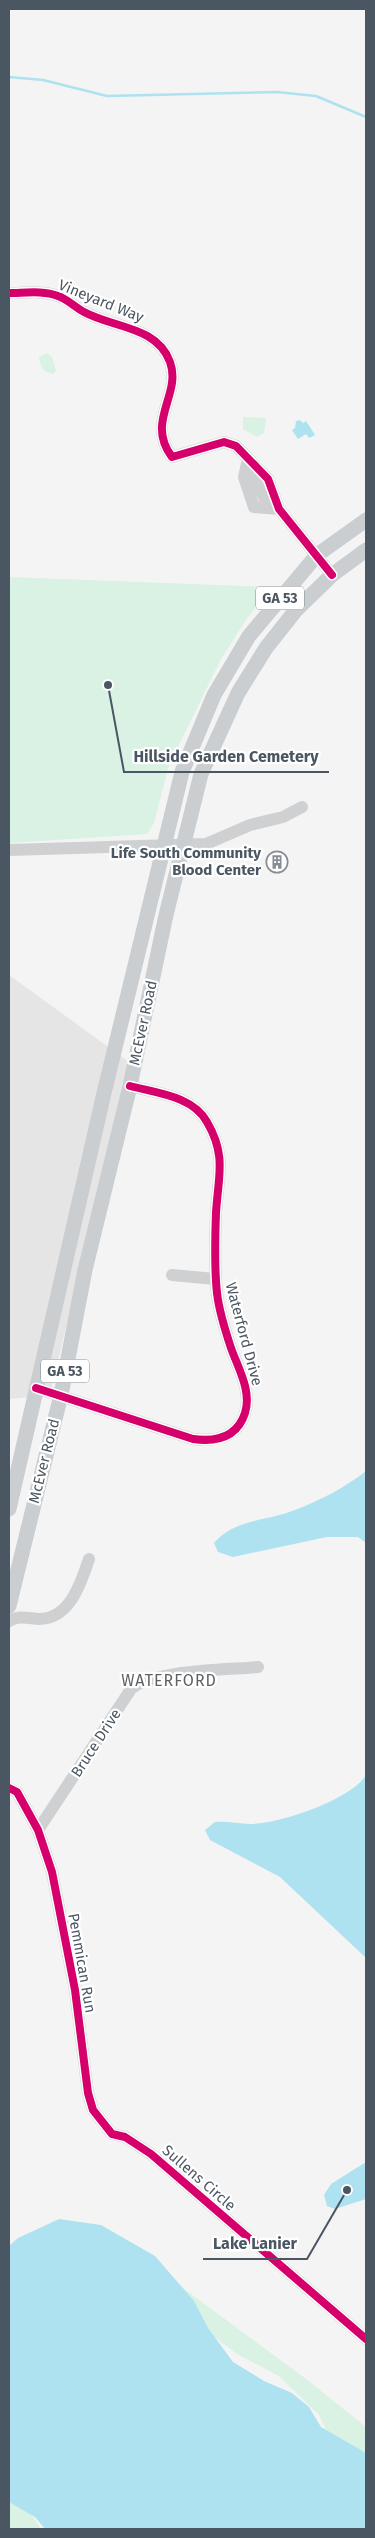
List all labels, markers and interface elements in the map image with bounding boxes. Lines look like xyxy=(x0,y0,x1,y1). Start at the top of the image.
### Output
street label: Vineyard Way xyxy=(56,276,147,326)
road number: GA 53 xyxy=(256,586,304,610)
callout: Hillside Garden Cemetery xyxy=(124,741,329,772)
text: Hillside Garden Cemetery xyxy=(133,747,319,766)
place label: Life South Community Blood Center xyxy=(111,844,262,879)
building icon: Life South Community Blood Center xyxy=(265,850,289,874)
street label: McEver Road xyxy=(125,979,161,1067)
street label: Waterford Drive xyxy=(222,1280,266,1388)
road number: GA 53 xyxy=(41,1360,89,1382)
street label: McEver Road xyxy=(25,1417,63,1505)
district label: WATERFORD xyxy=(121,1671,217,1690)
street label: Bruce Drive xyxy=(67,1705,125,1781)
street label: Pemmican Run xyxy=(64,1912,100,2014)
street label: Sullens Circle xyxy=(159,2141,239,2215)
callout: Lake Lanier xyxy=(203,2228,307,2259)
text: Lake Lanier xyxy=(213,2234,298,2253)

